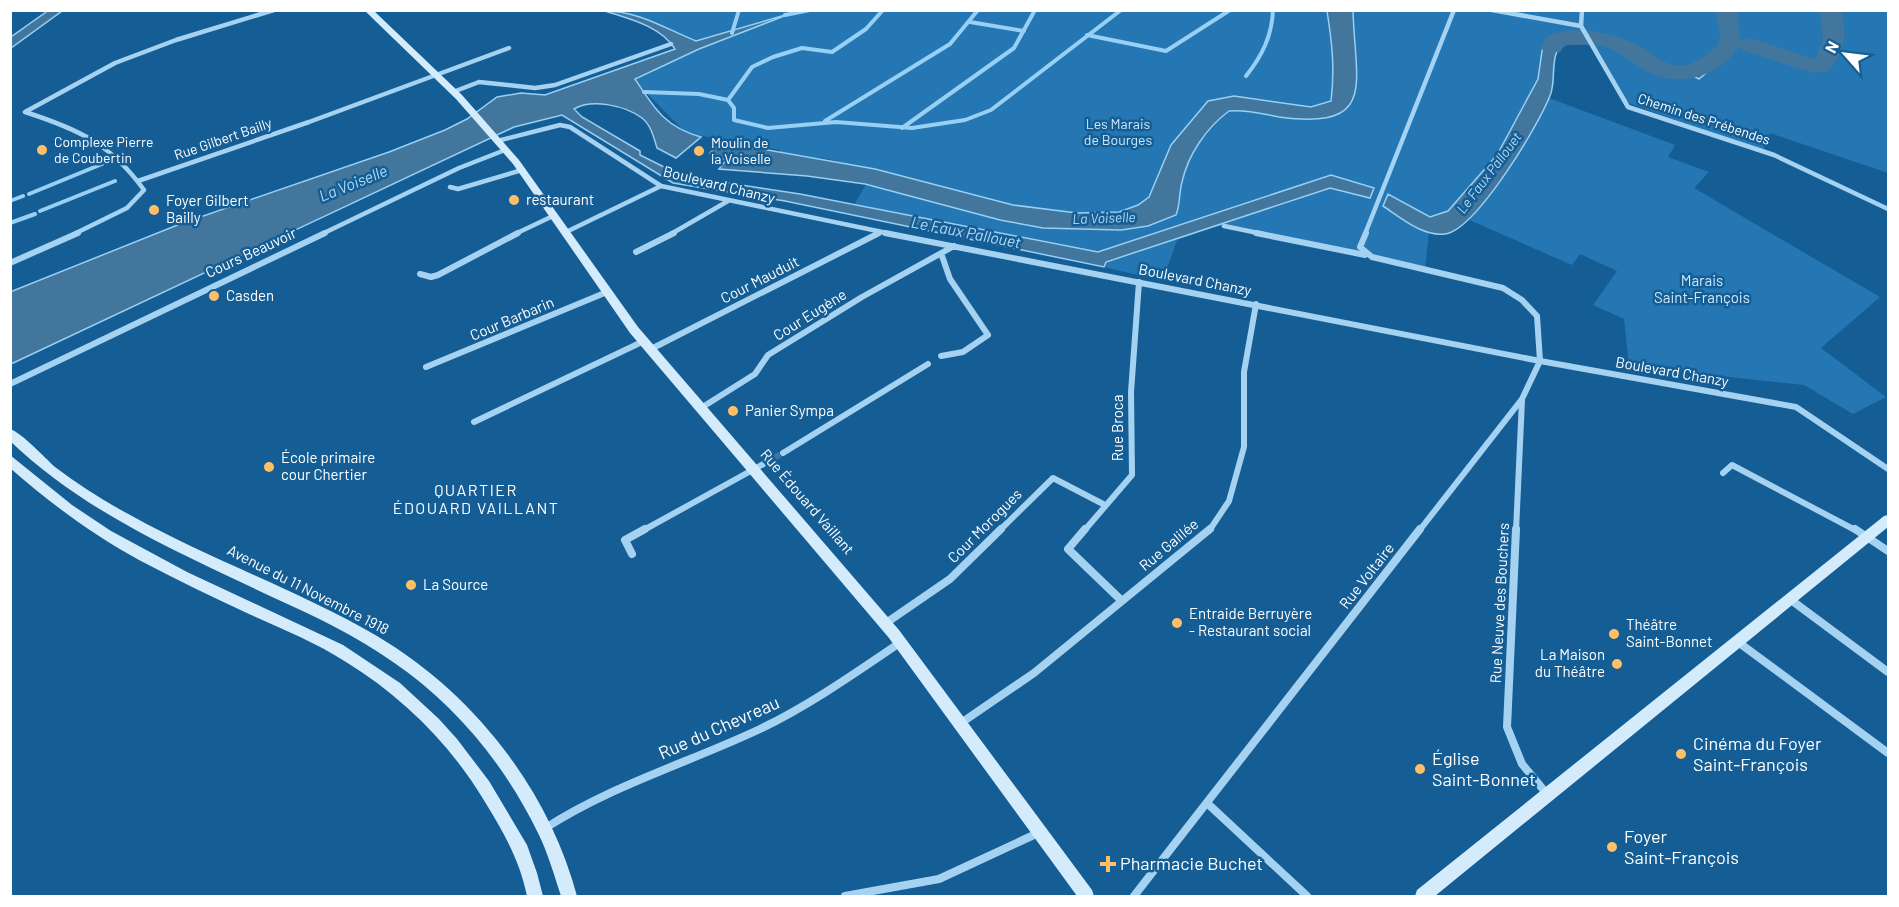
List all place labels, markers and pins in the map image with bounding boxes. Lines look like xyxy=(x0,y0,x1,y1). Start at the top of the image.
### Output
place label: Complexe Pierre de Coubertin xyxy=(54,133,153,166)
place label: Moulin de la Voiselle xyxy=(711,134,771,167)
marker: Complexe Pierre de Coubertin xyxy=(35,143,49,157)
marker: Moulin de la Voiselle xyxy=(692,144,706,158)
place label: restaurant xyxy=(526,190,594,208)
place label: Foyer Gilbert Bailly xyxy=(166,191,249,226)
marker: restaurant xyxy=(507,193,521,207)
marker: Foyer Gilbert Bailly xyxy=(147,203,161,217)
place label: Casden xyxy=(226,286,274,304)
marker: Casden xyxy=(207,289,221,303)
place label: Panier Sympa xyxy=(745,401,834,419)
marker: Panier Sympa xyxy=(726,404,740,418)
place label: École primaire cour Chertier xyxy=(281,448,375,483)
marker: École primaire cour Chertier xyxy=(262,460,276,474)
place label: La Source xyxy=(423,575,488,593)
marker: La Source xyxy=(404,578,418,592)
place label: Entraide Berruyère - Restaurant social xyxy=(1189,604,1312,639)
place label: Théâtre Saint-Bonnet xyxy=(1626,615,1712,650)
marker: Entraide Berruyère - Restaurant social xyxy=(1170,616,1184,630)
marker: Théâtre Saint-Bonnet xyxy=(1607,627,1621,641)
place label: La Maison du Théâtre xyxy=(1535,645,1605,680)
marker: La Maison du Théâtre xyxy=(1610,657,1624,671)
place label: Cinéma du Foyer Saint-François xyxy=(1693,732,1822,775)
place label: Église Saint-Bonnet xyxy=(1432,747,1536,790)
marker: Cinéma du Foyer Saint-François xyxy=(1674,747,1688,761)
marker: Église Saint-Bonnet xyxy=(1413,762,1427,776)
place label: Foyer Saint-François xyxy=(1624,825,1739,868)
marker: Foyer Saint-François xyxy=(1605,840,1619,854)
place label: Pharmacie Buchet xyxy=(1120,852,1263,874)
marker: Pharmacie Buchet xyxy=(1101,857,1115,871)

